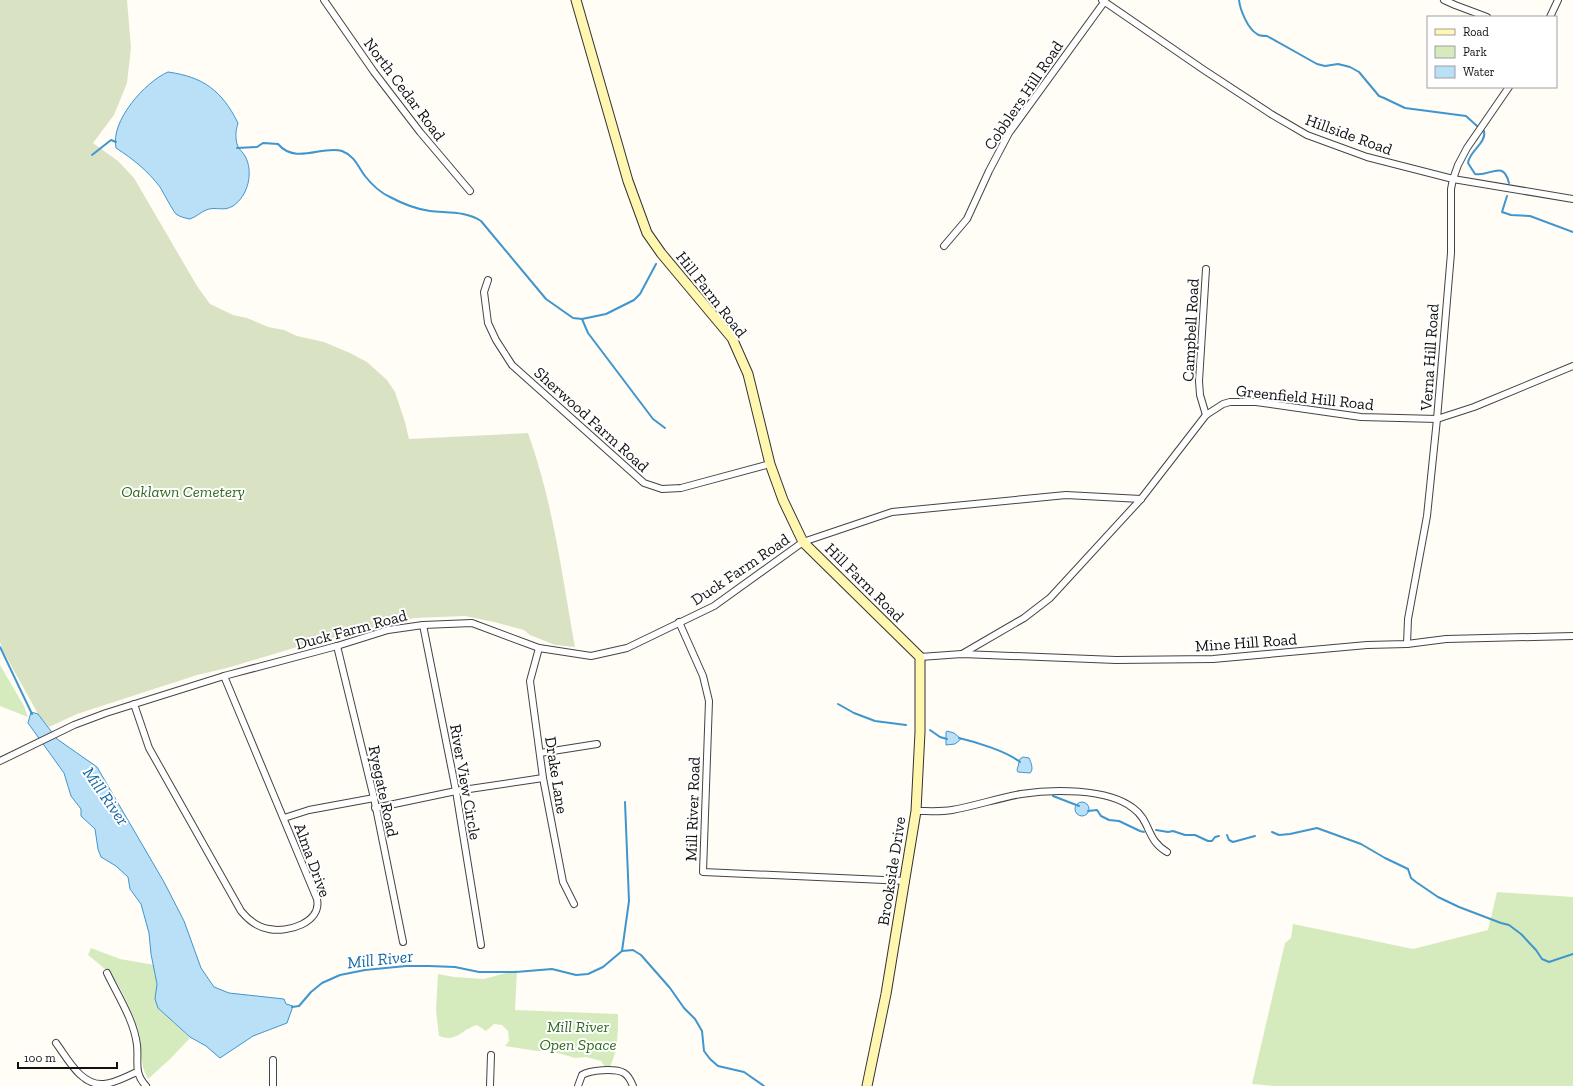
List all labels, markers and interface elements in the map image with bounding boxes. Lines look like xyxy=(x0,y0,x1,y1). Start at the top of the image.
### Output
legend xyxy=(1427,16,1557,88)
text: Road xyxy=(1463,25,1489,39)
street label: North Cedar Road xyxy=(360,34,450,145)
street label: Cobblers Hill Road xyxy=(980,37,1067,154)
text: Park xyxy=(1463,45,1488,59)
text: Water xyxy=(1463,65,1495,79)
street label: Hillside Road xyxy=(1303,110,1395,159)
street label: Hill Farm Road xyxy=(672,248,751,341)
street label: Campbell Road xyxy=(1178,278,1203,382)
street label: Verna Hill Road xyxy=(1416,303,1443,412)
street label: Sherwood Farm Road xyxy=(530,363,653,476)
street label: Greenfield Hill Road xyxy=(1235,381,1375,414)
park label: Oaklawn Cemetery xyxy=(121,482,245,501)
street label: Duck Farm Road xyxy=(687,529,793,609)
street label: Hill Farm Road xyxy=(821,539,908,626)
street label: Duck Farm Road xyxy=(293,605,409,653)
street label: Mine Hill Road xyxy=(1194,629,1298,656)
street label: River View Circle xyxy=(446,723,485,841)
street label: Drake Lane xyxy=(541,735,572,815)
street label: Ryegate Road xyxy=(365,744,403,839)
street label: Mill River Road xyxy=(681,756,704,862)
water label: Mill River xyxy=(79,763,133,829)
street label: Brookside Drive xyxy=(873,815,909,927)
street label: Alma Drive xyxy=(290,821,335,900)
water label: Mill River xyxy=(346,946,414,972)
park label: Mill River Open Space xyxy=(539,1017,617,1054)
scale bar xyxy=(18,1044,117,1070)
text: 100 m xyxy=(24,1051,56,1065)

